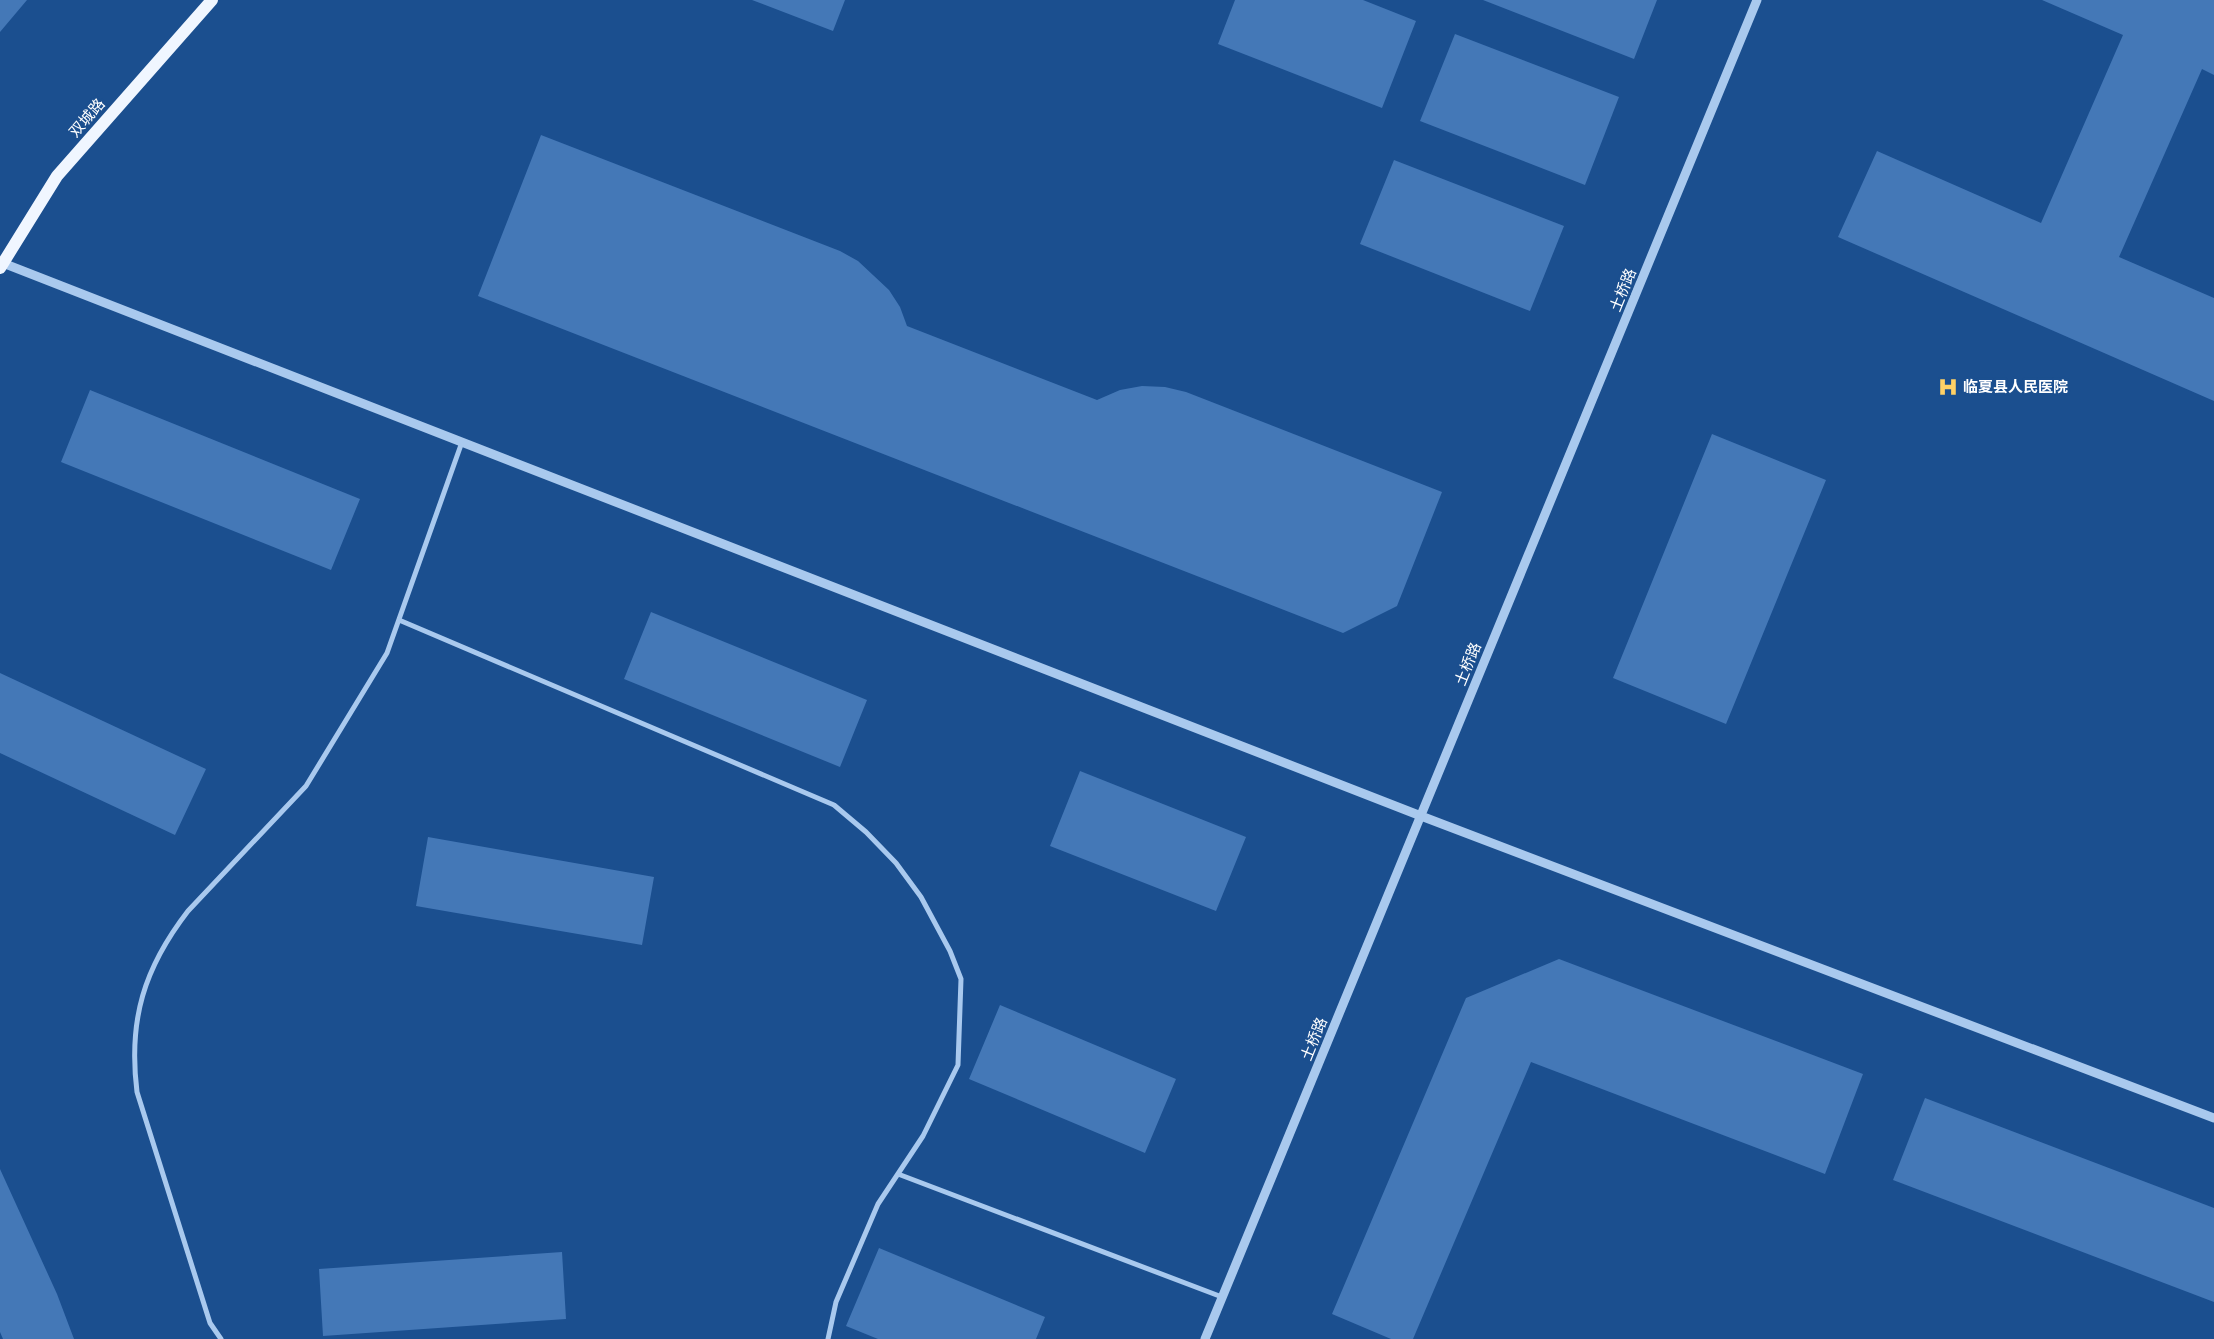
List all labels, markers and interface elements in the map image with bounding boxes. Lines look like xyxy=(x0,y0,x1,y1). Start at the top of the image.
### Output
street label: 双城路 xyxy=(65,95,109,141)
street label: 土桥路 xyxy=(1606,266,1640,314)
hospital icon: 临夏县人民医院 xyxy=(1937,376,1959,398)
place label: 临夏县人民医院 xyxy=(1963,378,2068,396)
street label: 土桥路 xyxy=(1451,640,1485,688)
street label: 土桥路 xyxy=(1297,1015,1331,1063)

